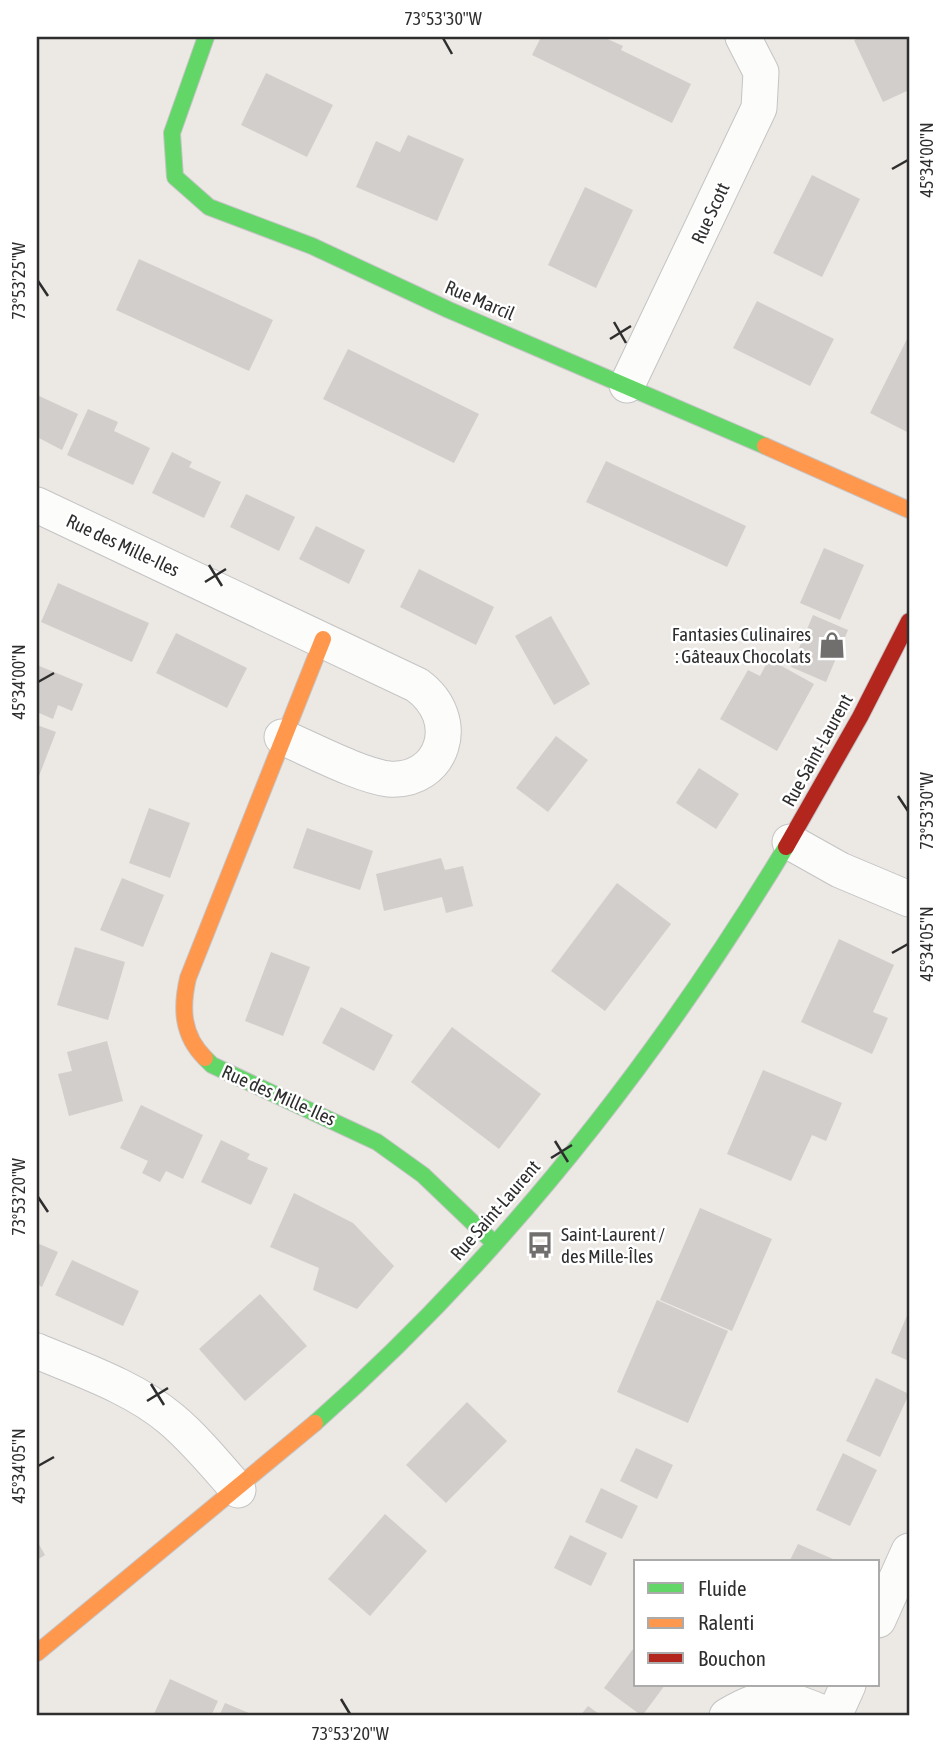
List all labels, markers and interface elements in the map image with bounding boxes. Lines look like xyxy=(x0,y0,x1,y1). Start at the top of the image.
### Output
text: 73°53'30"W xyxy=(404,8,482,29)
text: 45°34'00"N xyxy=(916,122,937,198)
street label: Rue Scott xyxy=(686,179,734,247)
text: 73°53'25"W xyxy=(8,242,29,320)
street label: Rue Marcil xyxy=(442,276,518,324)
street label: Rue des Mille-Iles xyxy=(63,509,183,581)
place label: Fantasies Culinaires : Gâteaux Chocolats xyxy=(672,623,811,667)
shop icon: Fantasies Culinaires : Gâteaux Chocolats xyxy=(817,630,847,660)
text: 45°34'00"N xyxy=(8,644,29,720)
street label: Rue Saint-Laurent xyxy=(777,690,857,810)
text: 73°53'30"W xyxy=(916,772,937,850)
text: 45°34'05"N xyxy=(916,906,937,982)
street label: Rue des Mille-Iles xyxy=(219,1060,340,1130)
street label: Rue Saint-Laurent xyxy=(446,1156,544,1264)
text: 73°53'20"W xyxy=(8,1158,29,1236)
place label: Saint-Laurent / des Mille-Îles xyxy=(561,1223,666,1267)
bus stop icon: Saint-Laurent / des Mille-Îles xyxy=(525,1230,555,1260)
text: 45°34'05"N xyxy=(8,1428,29,1504)
legend xyxy=(634,1560,880,1686)
text: Fluide xyxy=(698,1576,747,1600)
text: Ralenti xyxy=(698,1610,754,1634)
text: Bouchon xyxy=(698,1646,766,1670)
text: 73°53'20"W xyxy=(311,1723,389,1744)

